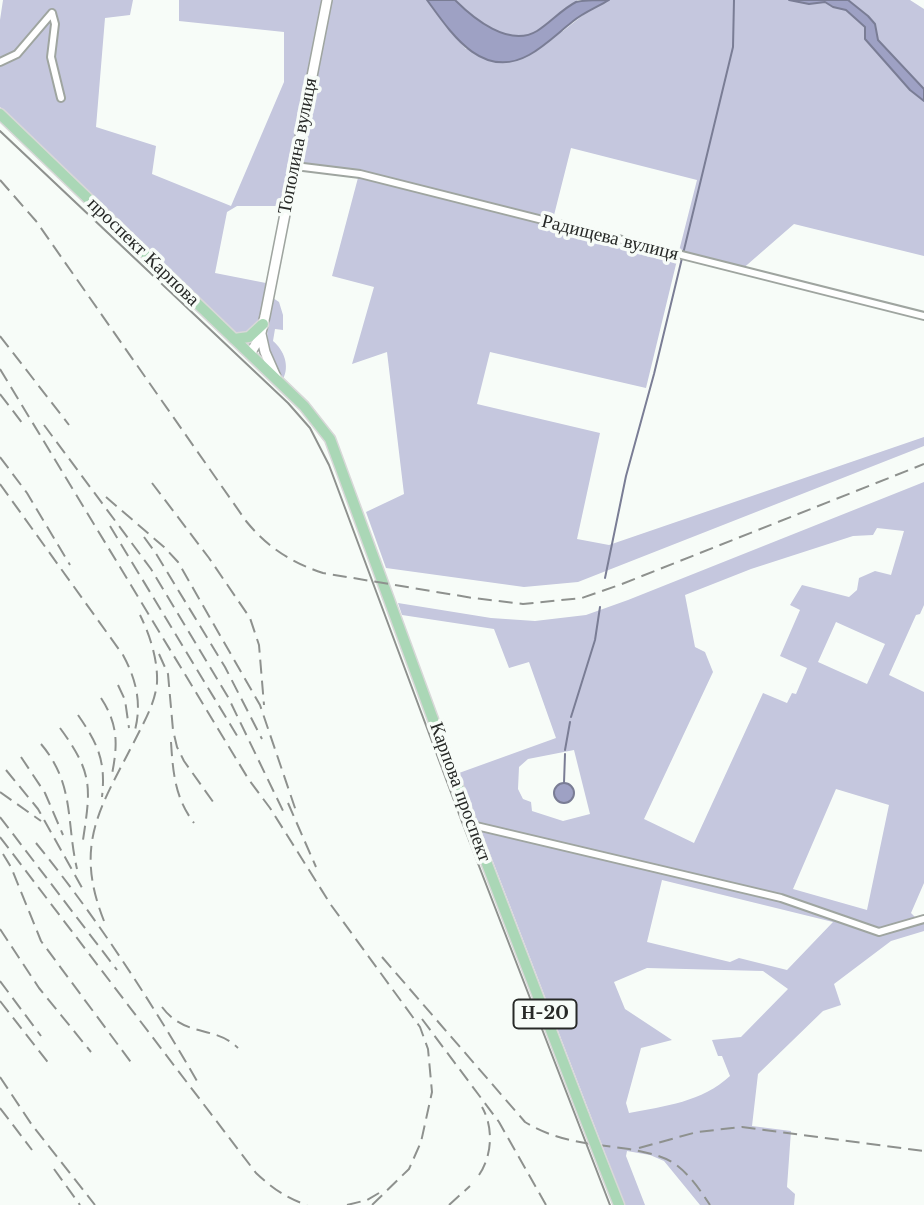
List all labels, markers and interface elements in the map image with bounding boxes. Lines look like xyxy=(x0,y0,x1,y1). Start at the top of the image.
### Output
street label: Тополина вулиця xyxy=(274,76,322,216)
street label: проспект Карпова xyxy=(82,193,204,311)
street label: Радищева вулиця xyxy=(539,210,681,266)
street label: Карпова проспект xyxy=(424,719,496,865)
road number: Н-20 xyxy=(514,1000,576,1028)

